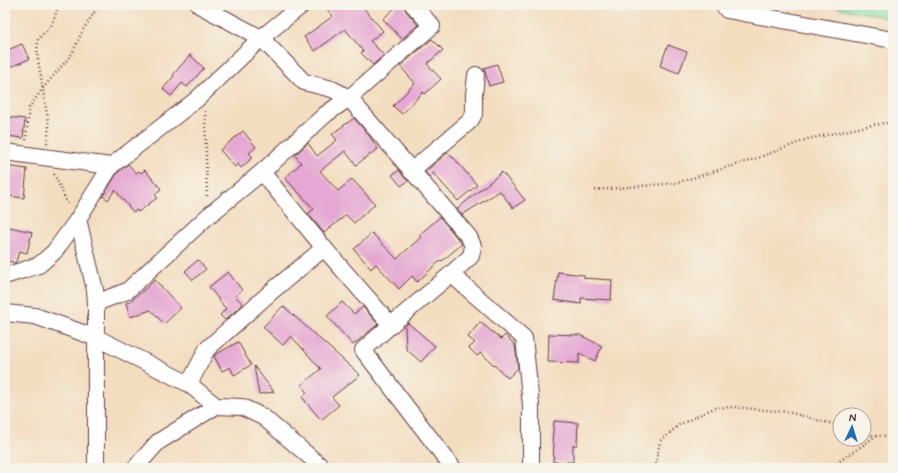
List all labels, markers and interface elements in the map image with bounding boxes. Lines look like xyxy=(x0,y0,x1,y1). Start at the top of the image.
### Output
north arrow xyxy=(832,407,872,447)
text: N xyxy=(848,411,857,425)

